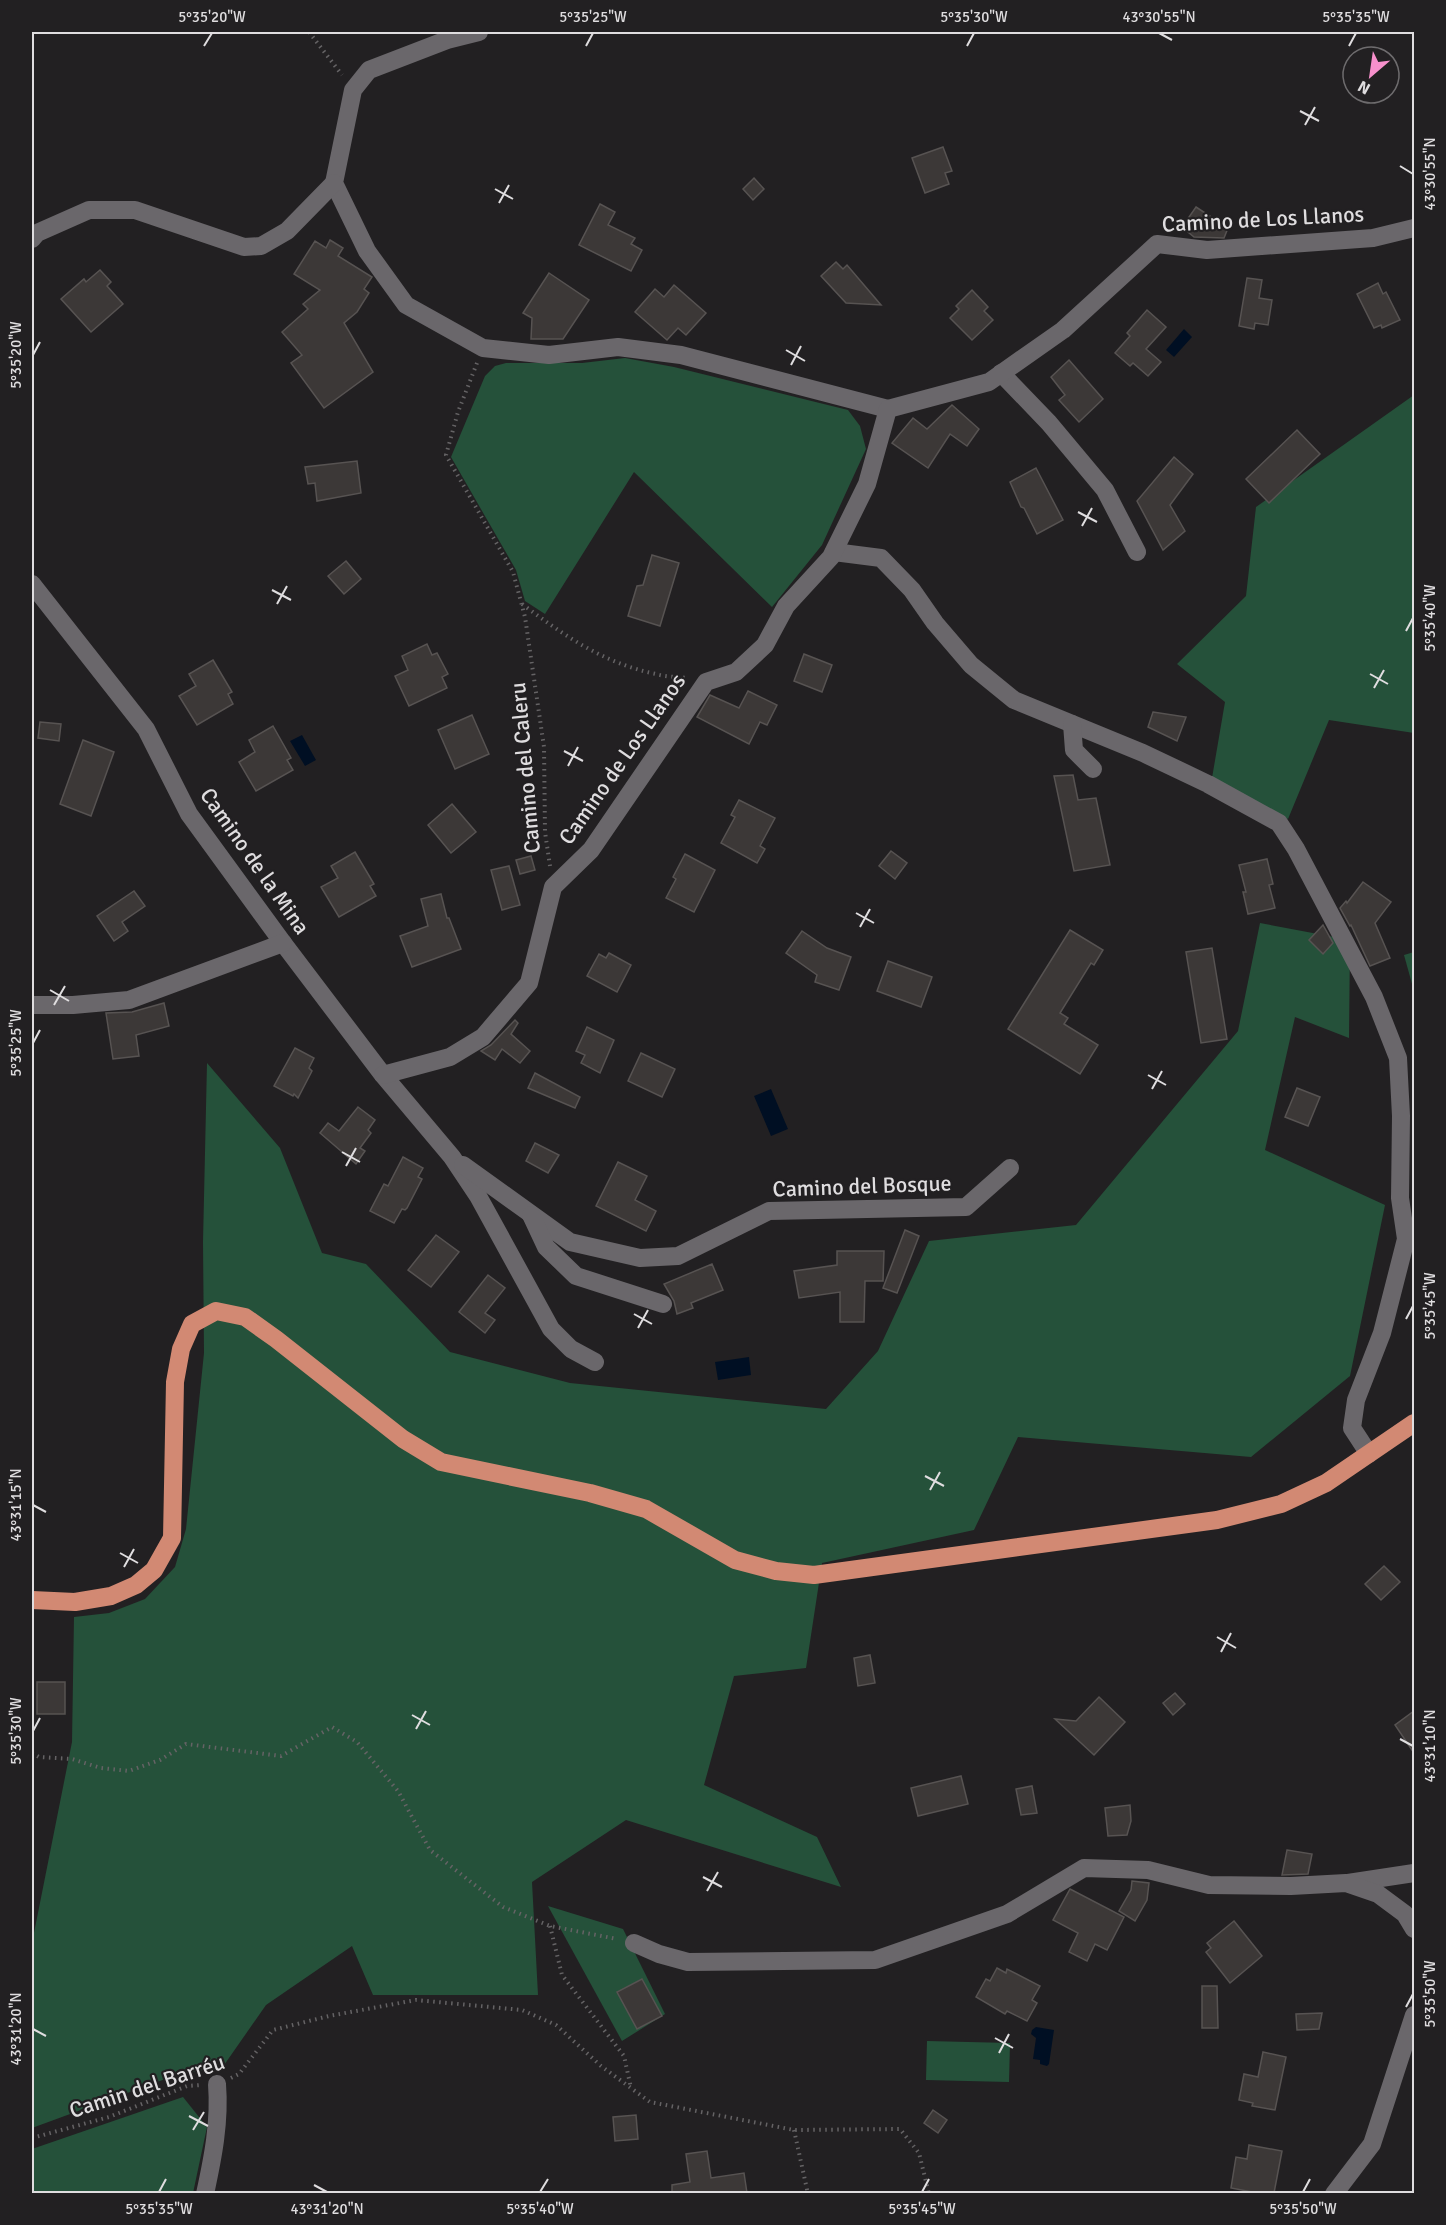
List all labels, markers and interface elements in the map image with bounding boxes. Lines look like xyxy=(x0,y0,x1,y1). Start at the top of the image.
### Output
text: 5°35'20"W xyxy=(178,8,246,26)
text: 5°35'25"W xyxy=(559,8,627,26)
text: 5°35'30"W xyxy=(940,8,1008,26)
text: 43°30'55"N xyxy=(1122,8,1196,26)
text: 5°35'35"W xyxy=(1322,8,1390,26)
north arrow xyxy=(1341,45,1401,105)
text: N xyxy=(1354,76,1374,99)
text: 43°30'55"N xyxy=(1421,137,1439,211)
street label: Camino de Los Llanos xyxy=(1161,200,1365,238)
text: 5°35'20"W xyxy=(7,321,25,389)
text: 5°35'40"W xyxy=(1421,584,1439,652)
street label: Camino de Los Llanos xyxy=(553,668,691,850)
street label: Camino del Caleru xyxy=(504,681,546,855)
street label: Camino de la Mina xyxy=(194,782,316,940)
text: 5°35'25"W xyxy=(7,1009,25,1077)
street label: Camino del Bosque xyxy=(772,1169,952,1203)
text: 5°35'45"W xyxy=(1421,1272,1439,1340)
text: 43°31'15"N xyxy=(7,1468,25,1542)
text: 5°35'30"W xyxy=(7,1697,25,1765)
text: 43°31'10"N xyxy=(1421,1709,1439,1783)
text: 5°35'50"W xyxy=(1421,1960,1439,2028)
text: 43°31'20"N xyxy=(7,1992,25,2066)
street label: Camin del Barréu xyxy=(66,2048,228,2124)
text: 5°35'35"W xyxy=(125,2200,193,2218)
text: 43°31'20"N xyxy=(290,2200,364,2218)
text: 5°35'40"W xyxy=(506,2200,574,2218)
text: 5°35'45"W xyxy=(888,2200,956,2218)
text: 5°35'50"W xyxy=(1269,2200,1337,2218)

